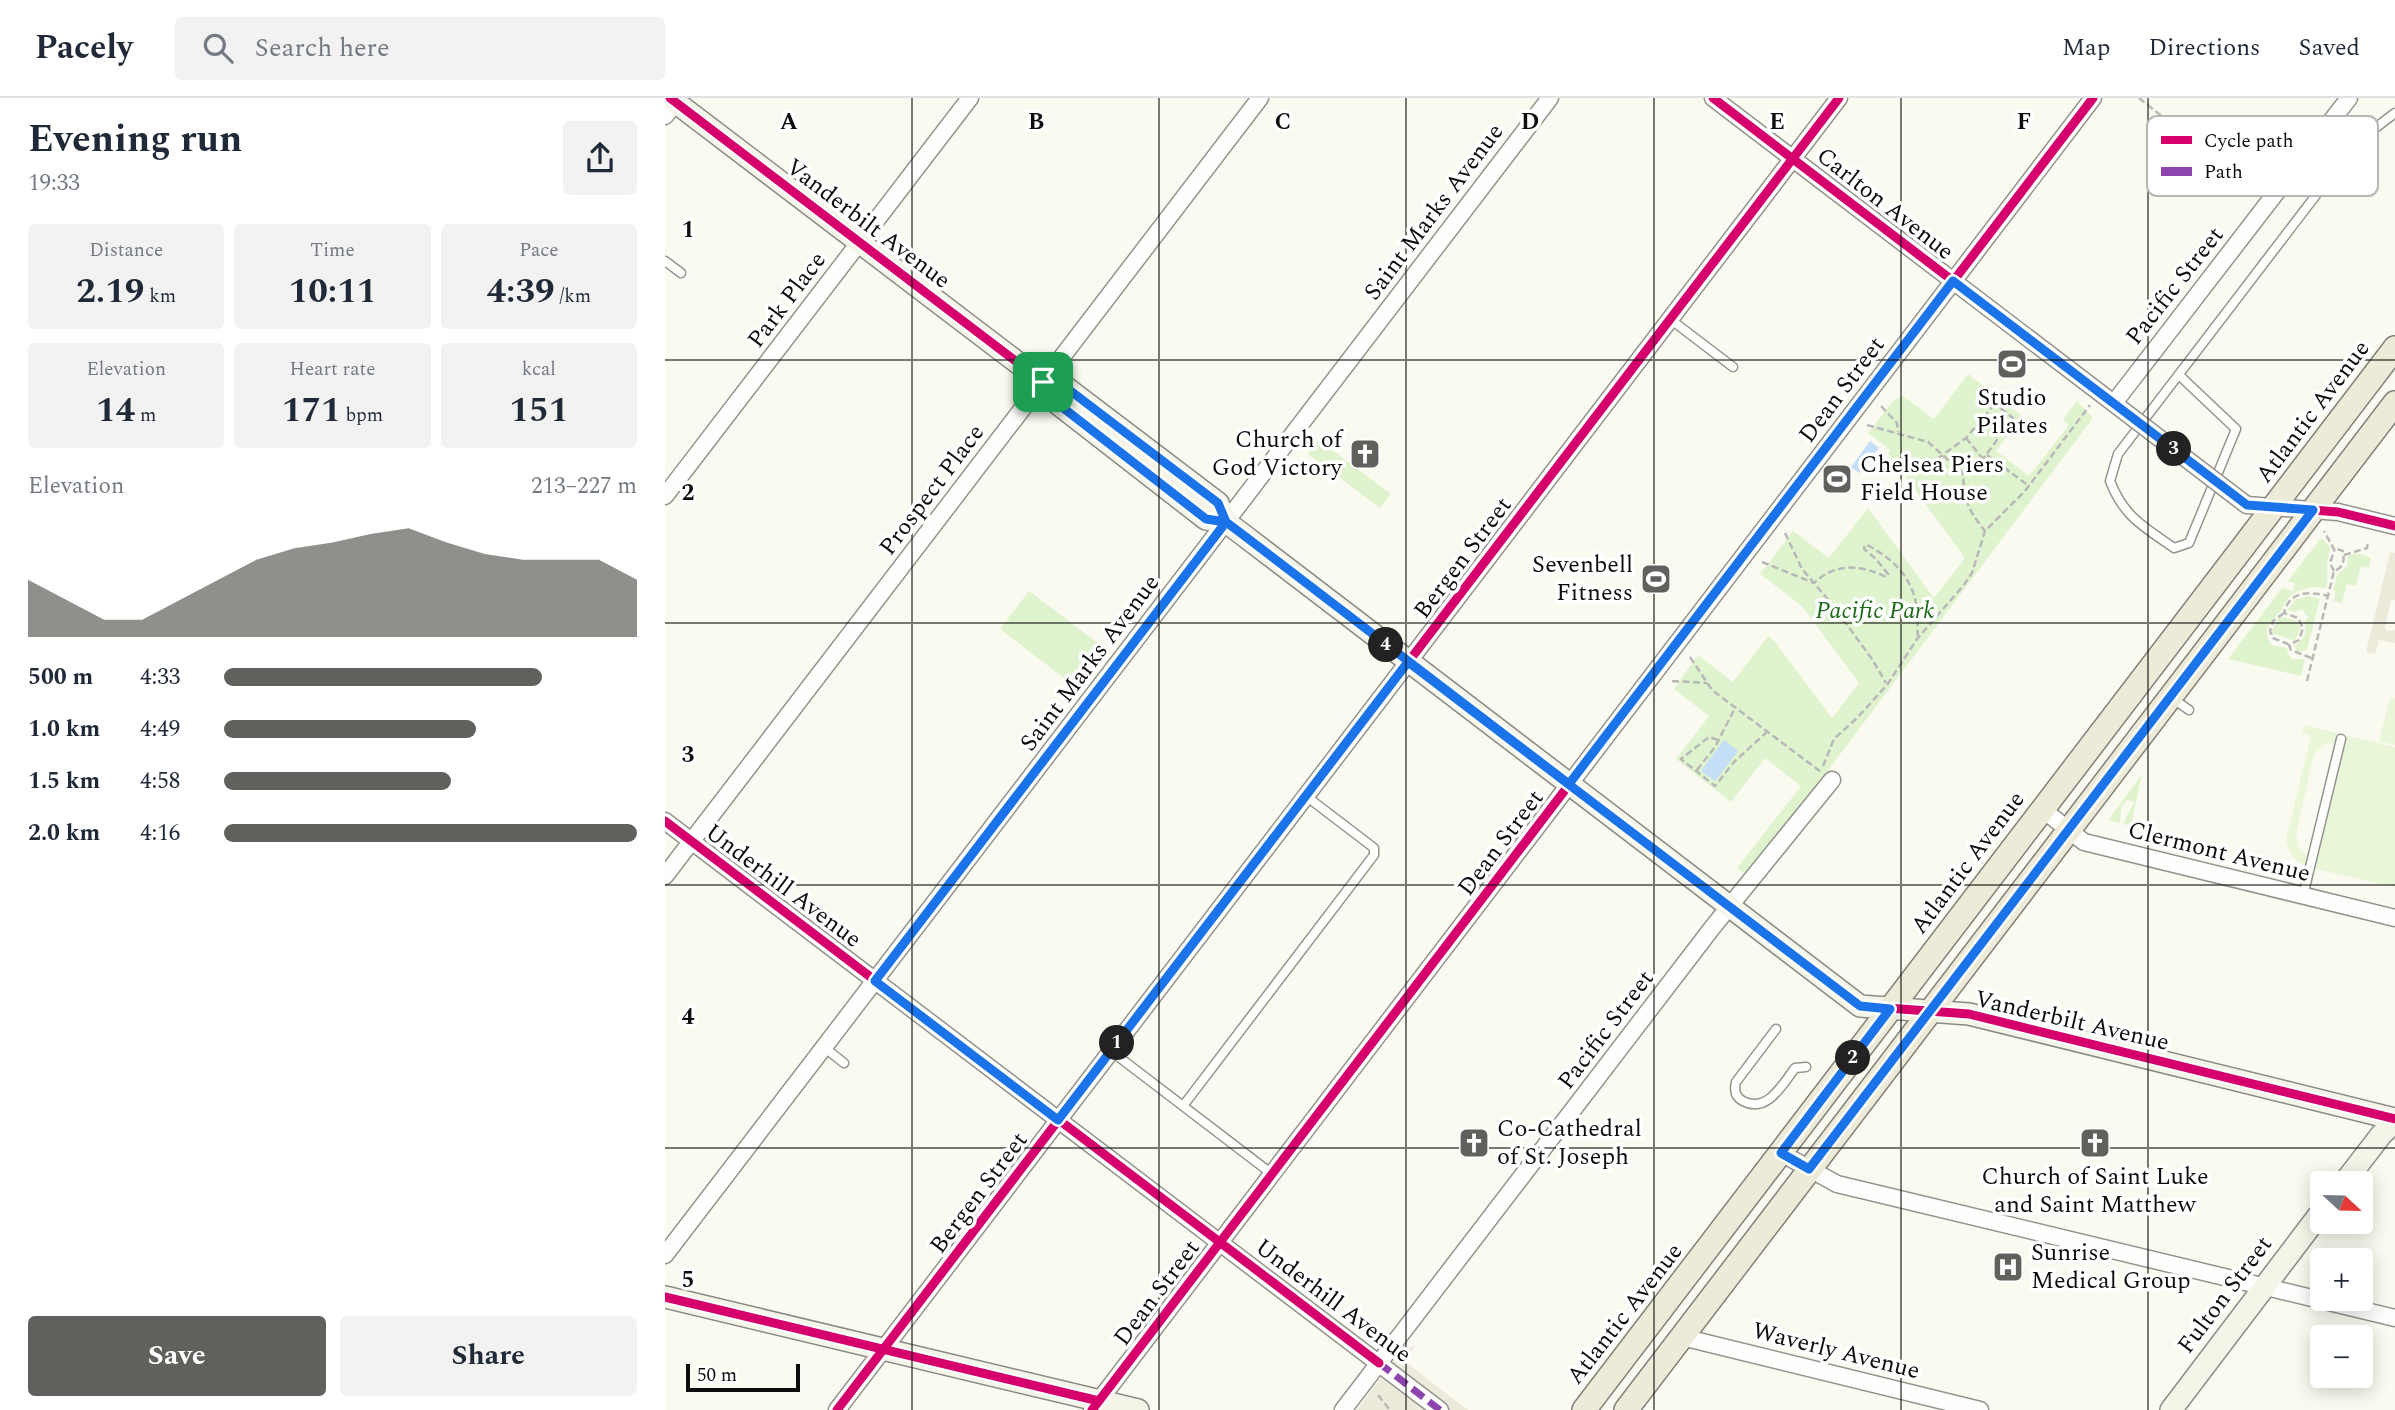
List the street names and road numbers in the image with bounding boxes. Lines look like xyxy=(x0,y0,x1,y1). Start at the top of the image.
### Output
street label: Saint Marks Avenue xyxy=(1355,116,1513,308)
street label: Carlton Avenue xyxy=(1808,139,1962,269)
street label: Vanderbilt Avenue xyxy=(778,150,958,298)
street label: Pacific Street xyxy=(2117,219,2233,353)
street label: Park Place xyxy=(739,244,835,356)
street label: Dean Street xyxy=(1790,329,1894,451)
street label: Atlantic Avenue xyxy=(2247,333,2379,491)
street label: Prospect Place xyxy=(871,417,993,563)
street label: Bergen Street xyxy=(1405,489,1521,627)
street label: Saint Marks Avenue xyxy=(1011,567,1169,759)
street label: Dean Street xyxy=(1449,782,1553,904)
street label: Atlantic Avenue xyxy=(1902,784,2034,942)
street label: Clermont Avenue xyxy=(2124,812,2314,892)
street label: Underhill Avenue xyxy=(697,815,869,957)
street label: Pacific Street xyxy=(1549,963,1663,1097)
street label: Vanderbilt Avenue xyxy=(1971,981,2173,1061)
street label: Bergen Street xyxy=(921,1124,1037,1262)
street label: Fulton Street xyxy=(2169,1228,2281,1362)
street label: Underhill Avenue xyxy=(1247,1230,1419,1372)
street label: Dean Street xyxy=(1105,1232,1209,1354)
street label: Atlantic Avenue xyxy=(1558,1235,1692,1393)
street label: Waverly Avenue xyxy=(1749,1313,1923,1389)

